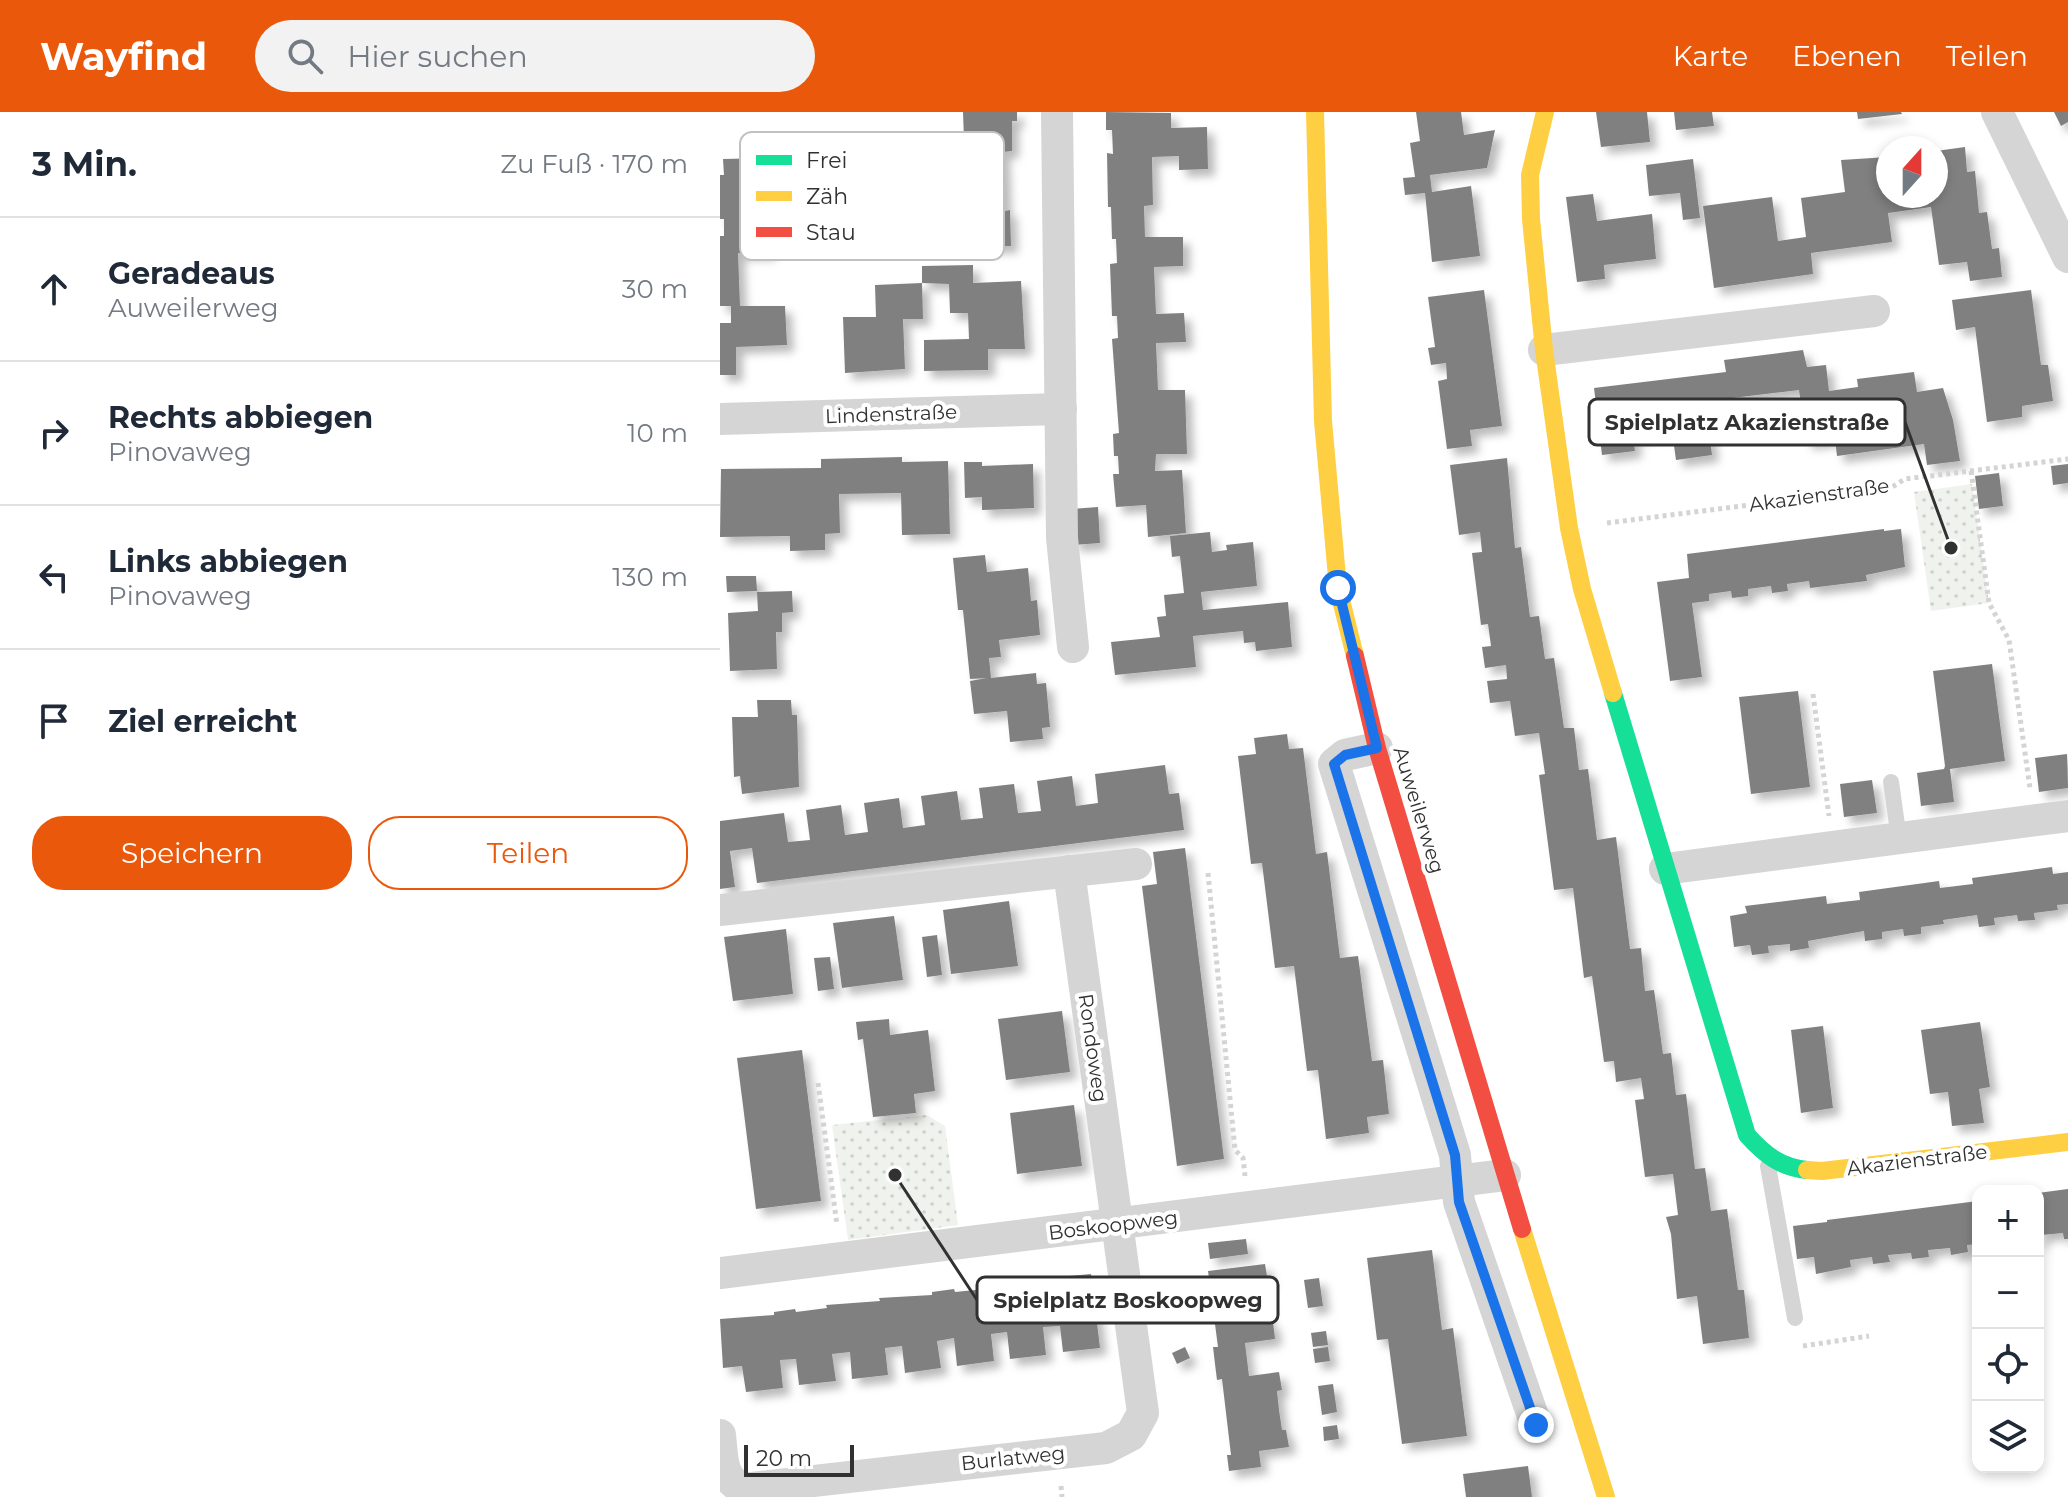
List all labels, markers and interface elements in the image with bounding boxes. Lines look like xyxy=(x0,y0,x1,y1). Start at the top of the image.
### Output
search box xyxy=(255,20,815,92)
text: Wayfind xyxy=(40,33,207,80)
icon: search xyxy=(283,34,327,78)
text: Hier suchen xyxy=(347,38,528,75)
text: Karte xyxy=(1673,39,1748,73)
text: Ebenen xyxy=(1792,39,1902,73)
text: Teilen xyxy=(1946,39,2028,73)
legend xyxy=(740,132,1004,260)
north arrow xyxy=(1876,136,1948,208)
text: 3 Min. xyxy=(32,143,137,185)
text: Frei xyxy=(806,147,847,174)
text: Zu Fuß · 170 m xyxy=(500,148,688,180)
text: Zäh xyxy=(806,183,848,210)
text: Stau xyxy=(806,219,856,246)
text: Geradeaus xyxy=(108,255,275,292)
icon: ahead xyxy=(32,267,76,311)
text: 30 m xyxy=(622,273,688,305)
text: Auweilerweg xyxy=(108,292,279,324)
text: Rechts abbiegen xyxy=(108,399,373,436)
callout: Spielplatz Akazienstraße xyxy=(1589,399,1905,445)
street label: Lindenstraße xyxy=(825,400,957,428)
text: Spielplatz Akazienstraße xyxy=(1605,409,1889,436)
icon: right xyxy=(32,411,76,455)
text: 10 m xyxy=(627,417,688,449)
text: Pinovaweg xyxy=(108,436,252,468)
street label: Akazienstraße xyxy=(1747,473,1891,517)
text: Links abbiegen xyxy=(108,543,348,580)
icon: left xyxy=(32,555,76,599)
text: 130 m xyxy=(612,561,688,593)
route start xyxy=(1320,570,1356,606)
text: Pinovaweg xyxy=(108,580,252,612)
icon: arrive xyxy=(32,699,76,743)
text: Ziel erreicht xyxy=(108,703,297,740)
street label: Auweilerweg xyxy=(1388,744,1450,876)
button: Speichern xyxy=(32,816,352,890)
button: Teilen xyxy=(368,816,688,890)
street label: Rondoweg xyxy=(1074,992,1112,1104)
street label: Akazienstraße xyxy=(1845,1139,1989,1181)
map controls xyxy=(1972,1185,2044,1473)
button: + xyxy=(1972,1185,2044,1257)
street label: Boskoopweg xyxy=(1047,1205,1179,1245)
button: − xyxy=(1972,1257,2044,1329)
callout: Spielplatz Boskoopweg xyxy=(977,1277,1278,1323)
text: Spielplatz Boskoopweg xyxy=(993,1287,1263,1314)
button: locate xyxy=(1972,1329,2044,1401)
button: layers xyxy=(1972,1401,2044,1473)
route end xyxy=(1518,1407,1554,1443)
scale bar xyxy=(744,1441,854,1477)
street label: Burlatweg xyxy=(960,1441,1066,1475)
text: 20 m xyxy=(756,1445,812,1472)

